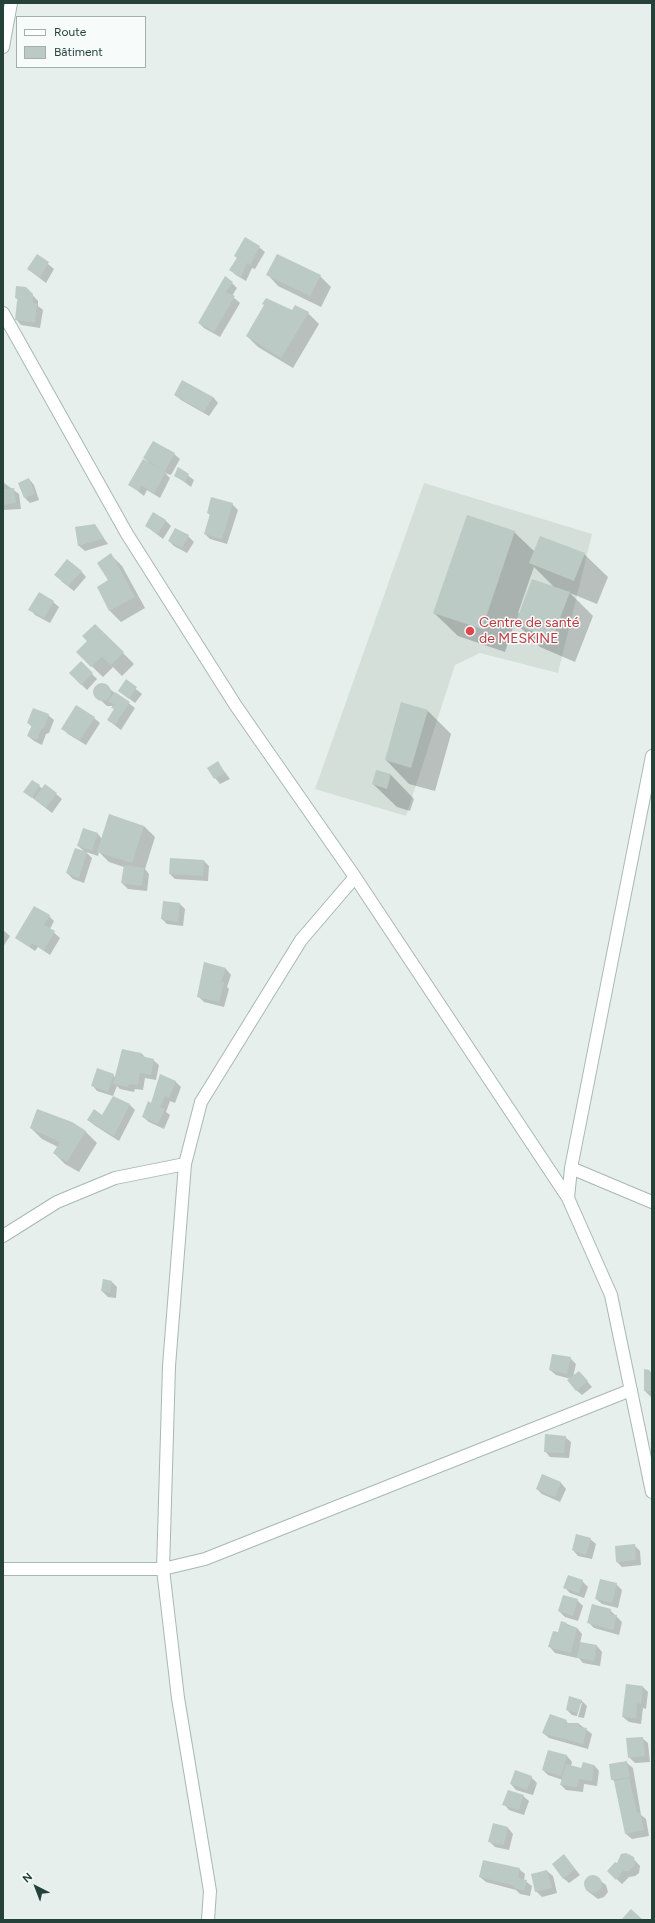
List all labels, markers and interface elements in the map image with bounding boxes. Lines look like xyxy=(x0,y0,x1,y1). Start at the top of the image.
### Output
legend xyxy=(16,16,146,68)
text: Route xyxy=(54,25,86,39)
text: Bâtiment xyxy=(54,45,103,59)
place label: Centre de santé de MESKINE xyxy=(479,615,579,648)
marker: Centre de santé de MESKINE xyxy=(464,625,476,637)
north arrow xyxy=(16,1867,56,1907)
text: N xyxy=(20,1870,35,1885)

